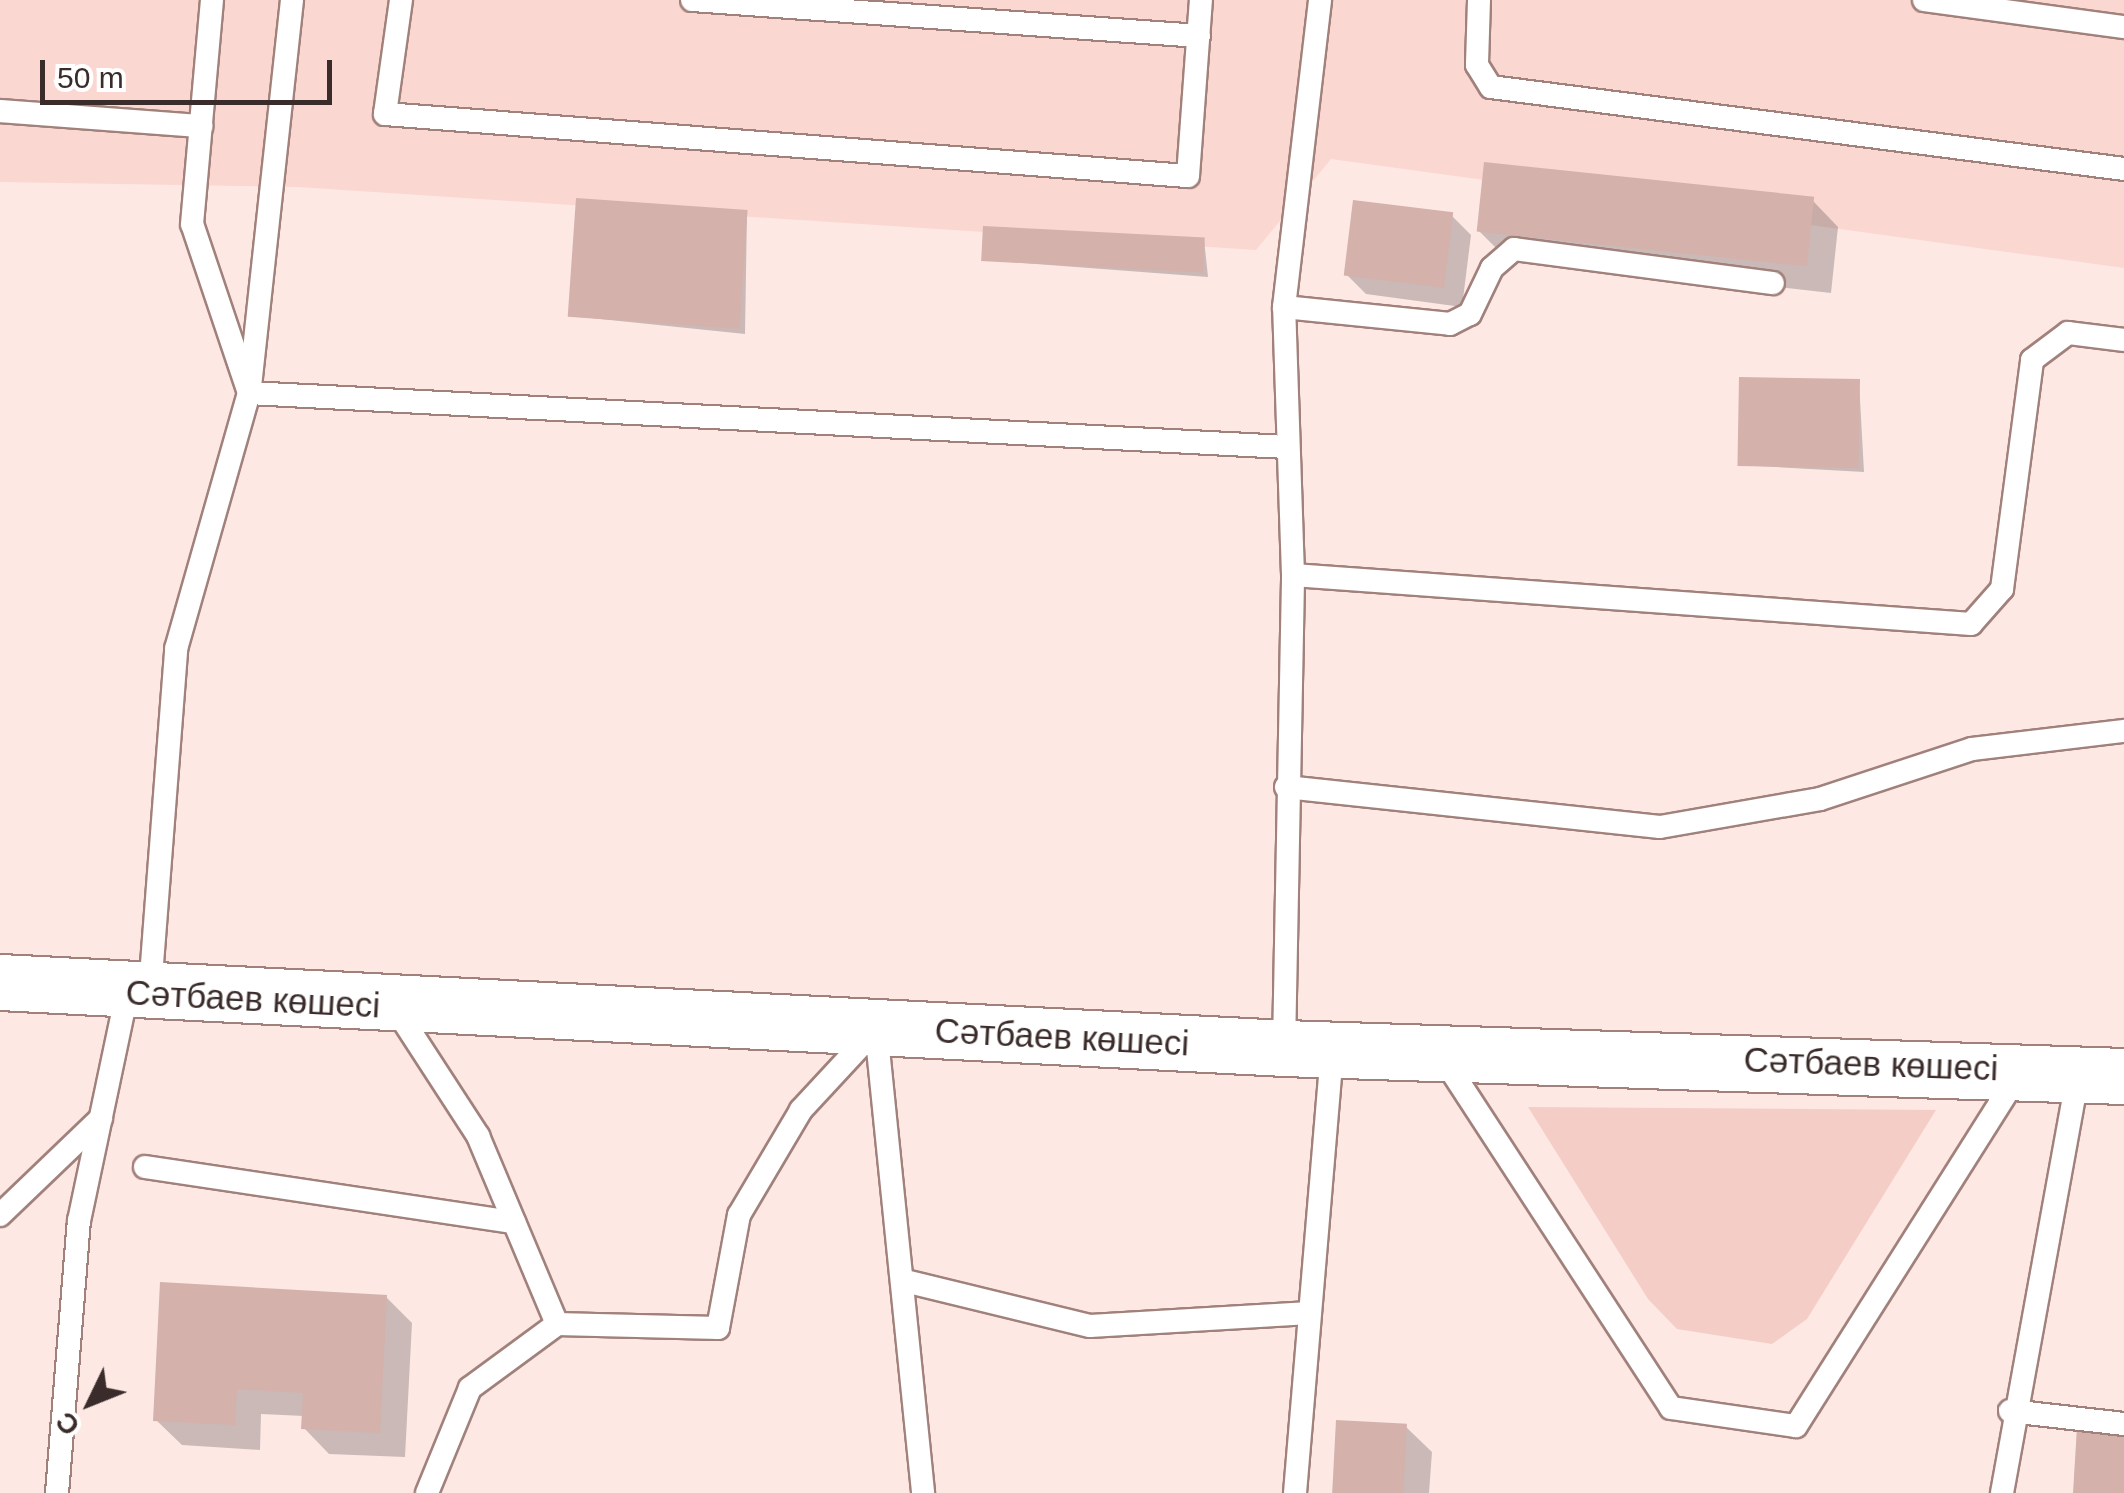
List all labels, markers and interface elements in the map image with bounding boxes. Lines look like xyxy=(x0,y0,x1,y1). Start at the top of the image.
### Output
scale bar xyxy=(45,40,338,102)
text: 50 m xyxy=(57,61,124,94)
street label: Сәтбаев көшесі xyxy=(125,971,381,1027)
street label: Сәтбаев көшесі xyxy=(934,1009,1190,1065)
street label: Сәтбаев көшесі xyxy=(1743,1039,1999,1089)
north arrow xyxy=(40,1353,140,1453)
text: С xyxy=(49,1406,86,1442)

